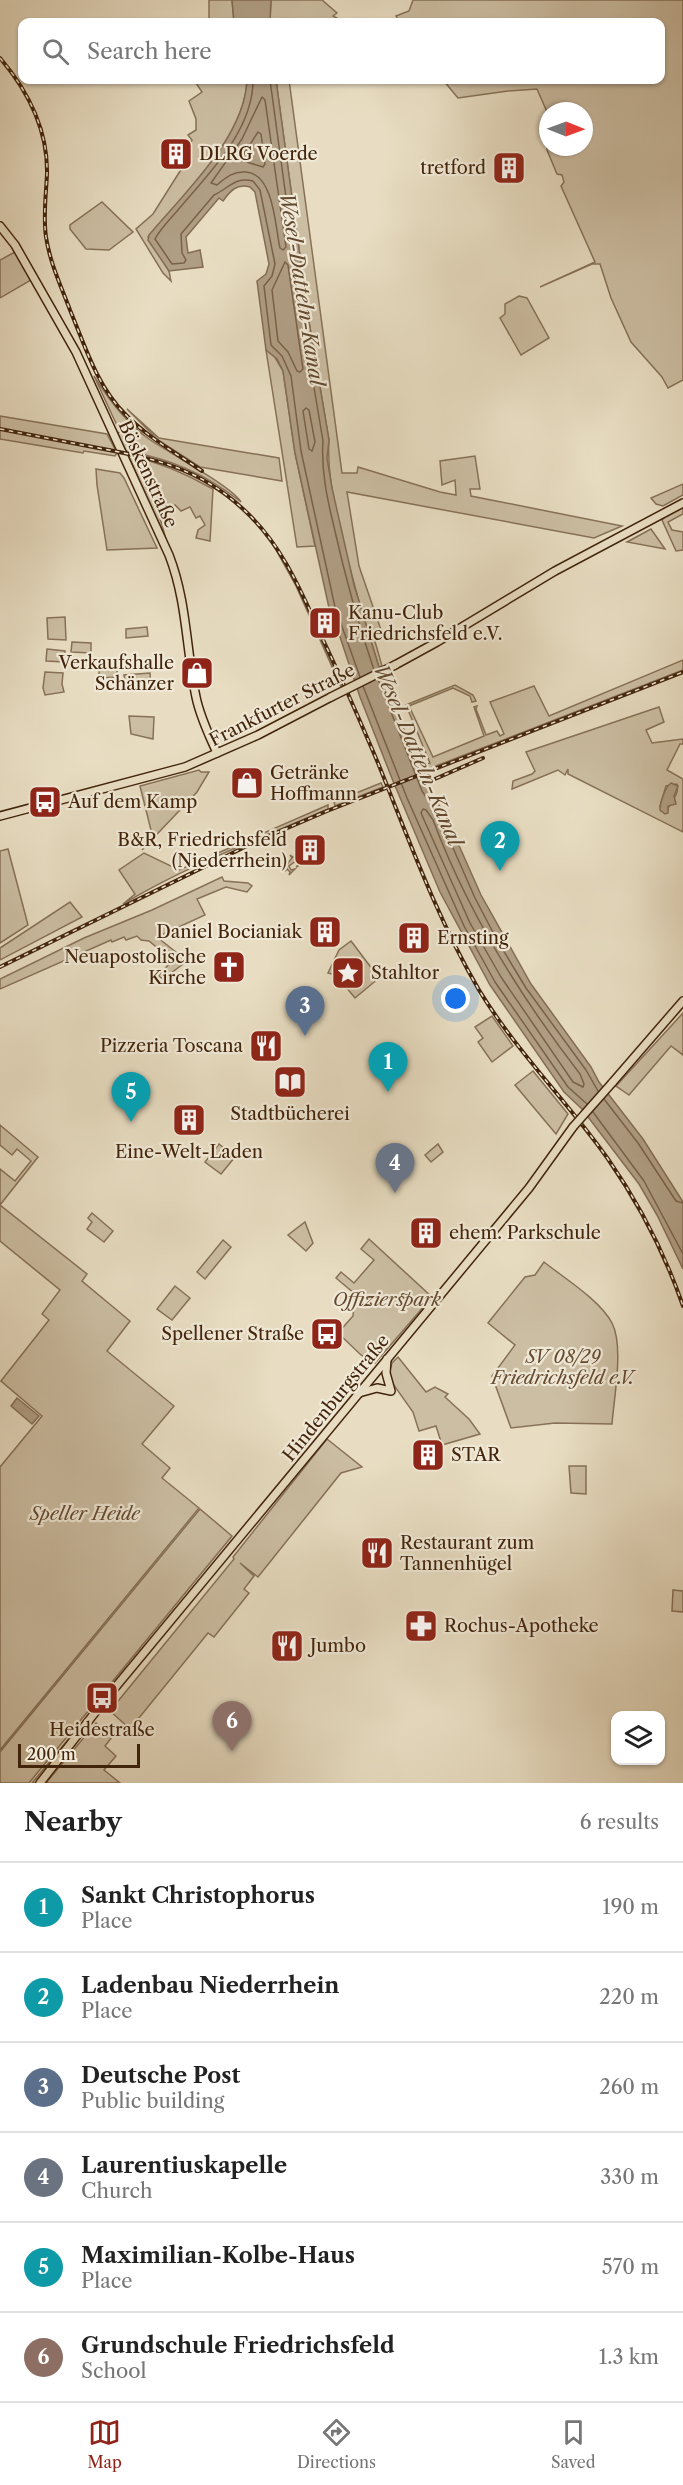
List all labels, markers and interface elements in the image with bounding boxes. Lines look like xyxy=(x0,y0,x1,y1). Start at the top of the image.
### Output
search box xyxy=(18,18,665,84)
icon: search xyxy=(39,35,72,68)
text: Search here xyxy=(87,38,212,65)
north arrow xyxy=(539,102,593,156)
building icon: DLRG Voerde xyxy=(158,136,194,172)
place label: DLRG Voerde xyxy=(199,143,318,165)
building icon: tretford xyxy=(491,150,527,186)
place label: tretford xyxy=(420,157,486,179)
water label: Wesel-Datteln-Kanal xyxy=(275,190,330,390)
street label: Böskenstraße xyxy=(113,417,183,531)
place label: Kanu-Club Friedrichsfeld e.V. xyxy=(348,602,502,645)
building icon: Kanu-Club Friedrichsfeld e.V. xyxy=(307,605,343,641)
place label: Verkaufshalle Schänzer xyxy=(58,652,174,695)
shop icon: Verkaufshalle Schänzer xyxy=(179,655,215,691)
street label: Frankfurter Straße xyxy=(205,659,359,751)
water label: Wesel-Datteln-Kanal xyxy=(369,660,468,852)
place label: Getränke Hoffmann xyxy=(270,762,357,805)
shop icon: Getränke Hoffmann xyxy=(229,765,265,801)
bus stop icon: Auf dem Kamp xyxy=(27,784,63,820)
place label: Auf dem Kamp xyxy=(67,791,197,813)
pin: 2 xyxy=(480,822,520,871)
place label: B&R, Friedrichsfeld (Niederrhein) xyxy=(117,829,287,872)
building icon: B&R, Friedrichsfeld (Niederrhein) xyxy=(292,832,328,868)
building icon: Daniel Bocianiak xyxy=(307,914,343,950)
building icon: Ernsting xyxy=(396,920,432,956)
place label: Daniel Bocianiak xyxy=(156,921,304,943)
place label: Ernsting xyxy=(437,927,509,949)
place label: Neuapostolische Kirche xyxy=(64,946,206,989)
church icon: Neuapostolische Kirche xyxy=(211,949,247,985)
place icon: Stahltor xyxy=(330,955,366,991)
place label: Stahltor xyxy=(371,962,440,984)
your location xyxy=(441,984,470,1013)
pin: 3 xyxy=(286,986,324,1036)
restaurant icon: Pizzeria Toscana xyxy=(248,1028,284,1064)
place label: Pizzeria Toscana xyxy=(100,1035,243,1057)
pin: 1 xyxy=(368,1042,408,1092)
library icon: Stadtbücherei xyxy=(272,1064,308,1100)
pin: 5 xyxy=(112,1072,150,1122)
building icon: Eine-Welt-Laden xyxy=(171,1102,207,1138)
place label: Stadtbücherei xyxy=(230,1103,350,1125)
place label: Eine-Welt-Laden xyxy=(115,1141,263,1163)
pin: 4 xyxy=(376,1144,414,1193)
building icon: ehem. Parkschule xyxy=(408,1215,444,1251)
place label: ehem. Parkschule xyxy=(449,1222,601,1244)
park label: Offizierspark xyxy=(333,1289,442,1311)
bus stop icon: Spellener Straße xyxy=(309,1316,345,1352)
place label: Spellener Straße xyxy=(161,1323,304,1345)
street label: Hindenburgstraße xyxy=(278,1330,394,1466)
park label: SV 08/29 Friedrichsfeld e.V. xyxy=(489,1346,637,1389)
building icon: STAR xyxy=(410,1437,446,1473)
place label: STAR xyxy=(451,1444,501,1466)
park label: Speller Heide xyxy=(29,1503,141,1525)
place label: Restaurant zum Tannenhügel xyxy=(400,1532,535,1575)
restaurant icon: Restaurant zum Tannenhügel xyxy=(359,1535,395,1571)
pharmacy icon: Rochus-Apotheke xyxy=(403,1608,439,1644)
place label: Rochus-Apotheke xyxy=(444,1615,599,1637)
restaurant icon: Jumbo xyxy=(269,1628,305,1664)
place label: Jumbo xyxy=(307,1635,366,1657)
bus stop icon: Heidestraße xyxy=(84,1680,120,1716)
pin: 6 xyxy=(212,1702,252,1751)
map controls xyxy=(611,1711,665,1765)
button: layers xyxy=(611,1711,665,1765)
place label: Heidestraße xyxy=(49,1719,155,1741)
scale bar xyxy=(18,1741,140,1768)
text: 200 m xyxy=(27,1744,76,1764)
text: Nearby xyxy=(24,1806,122,1838)
text: 6 results xyxy=(580,1810,659,1834)
text: Sankt Christophorus xyxy=(81,1882,315,1909)
text: 1 xyxy=(39,1895,48,1919)
text: 190 m xyxy=(602,1895,659,1919)
text: Place xyxy=(81,1909,132,1933)
text: Ladenbau Niederrhein xyxy=(81,1972,339,1999)
text: 2 xyxy=(38,1985,49,2009)
text: 220 m xyxy=(599,1985,659,2009)
text: Place xyxy=(81,1999,132,2023)
text: Deutsche Post xyxy=(81,2062,240,2089)
text: 3 xyxy=(38,2075,49,2099)
text: 260 m xyxy=(599,2075,659,2099)
text: Public building xyxy=(81,2089,224,2113)
text: Laurentiuskapelle xyxy=(81,2152,287,2179)
text: 4 xyxy=(38,2165,49,2189)
text: 330 m xyxy=(600,2165,659,2189)
text: Church xyxy=(81,2179,152,2203)
text: Maximilian-Kolbe-Haus xyxy=(81,2242,355,2269)
text: 5 xyxy=(38,2255,49,2279)
text: 570 m xyxy=(602,2255,659,2279)
text: Place xyxy=(81,2269,132,2293)
text: Grundschule Friedrichsfeld xyxy=(81,2332,395,2359)
text: 6 xyxy=(38,2345,49,2369)
text: 1.3 km xyxy=(599,2345,659,2369)
text: School xyxy=(81,2359,146,2383)
tab: Map xyxy=(88,2416,122,2472)
tab: Directions xyxy=(297,2416,376,2472)
tab: Saved xyxy=(551,2416,595,2472)

